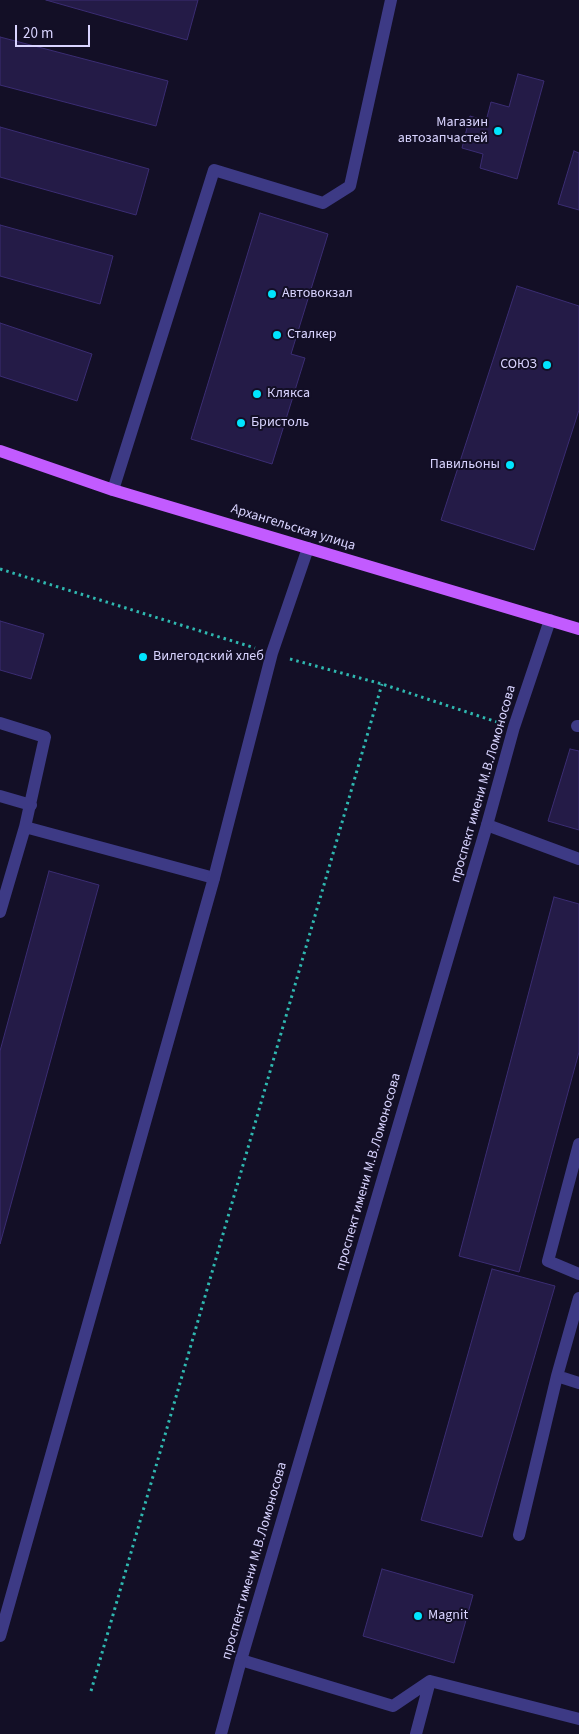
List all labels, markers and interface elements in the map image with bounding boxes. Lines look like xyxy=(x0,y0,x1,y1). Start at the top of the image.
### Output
scale bar xyxy=(18,15,92,47)
text: 20 m xyxy=(23,23,53,44)
place label: Магазин автозапчастей xyxy=(398,115,488,148)
marker: Магазин автозапчастей xyxy=(492,125,504,137)
place label: Автовокзал xyxy=(282,286,353,302)
marker: Автовокзал xyxy=(266,288,278,300)
place label: Сталкер xyxy=(287,327,337,343)
marker: Сталкер xyxy=(271,329,283,341)
place label: СОЮЗ xyxy=(500,357,537,373)
marker: СОЮЗ xyxy=(541,359,553,371)
place label: Клякса xyxy=(267,386,310,402)
marker: Клякса xyxy=(251,388,263,400)
place label: Бристоль xyxy=(251,415,309,431)
marker: Бристоль xyxy=(235,417,247,429)
place label: Павильоны xyxy=(430,457,500,473)
marker: Павильоны xyxy=(504,459,516,471)
street label: Архангельская улица xyxy=(229,501,357,555)
place label: Вилегодский хлеб xyxy=(153,649,264,665)
marker: Вилегодский хлеб xyxy=(137,651,149,663)
street label: проспект имени М.В.Ломоносова xyxy=(448,683,520,885)
street label: проспект имени М.В.Ломоносова xyxy=(333,1071,405,1273)
street label: проспект имени М.В.Ломоносова xyxy=(219,1460,291,1662)
place label: Magnit xyxy=(428,1608,468,1624)
marker: Magnit xyxy=(412,1610,424,1622)

